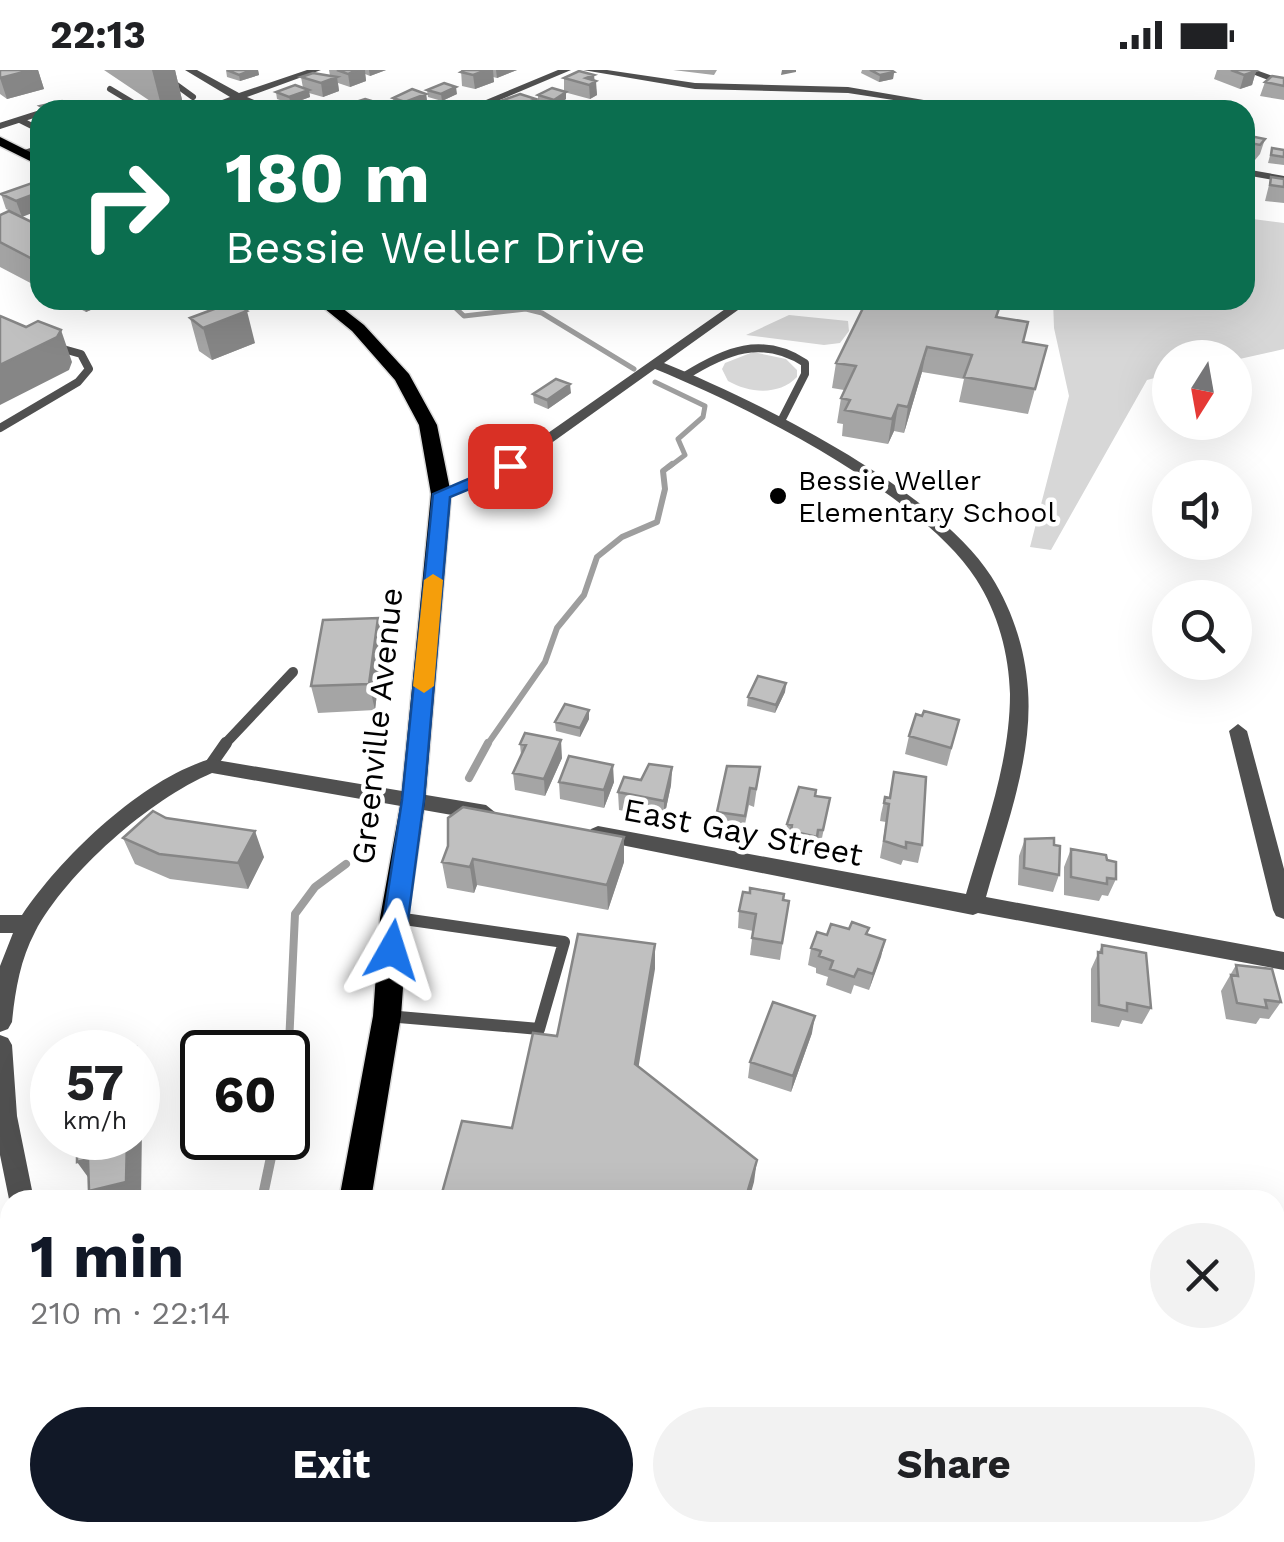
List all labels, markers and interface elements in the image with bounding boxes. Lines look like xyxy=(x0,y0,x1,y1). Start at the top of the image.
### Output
text: 22:13 xyxy=(50,13,146,57)
text: 180 m xyxy=(225,137,430,219)
icon: right xyxy=(60,140,190,270)
text: Bessie Weller Drive xyxy=(225,221,646,274)
north arrow xyxy=(1152,340,1252,440)
map controls xyxy=(1152,340,1252,680)
pin xyxy=(468,424,553,509)
icon: arrive xyxy=(483,439,538,494)
button: sound xyxy=(1152,460,1252,560)
place label: Bessie Weller Elementary School xyxy=(798,464,1056,529)
marker: Bessie Weller Elementary School xyxy=(767,485,789,507)
button: search xyxy=(1152,580,1252,680)
street label: Greenville Avenue xyxy=(344,586,410,866)
street label: East Gay Street xyxy=(620,790,866,874)
position arrow xyxy=(340,898,444,1002)
speed limit sign: 60 xyxy=(180,1030,310,1160)
text: 57 xyxy=(66,1053,124,1112)
text: km/h xyxy=(63,1106,127,1135)
text: 1 min xyxy=(30,1221,184,1292)
button: close xyxy=(1150,1223,1255,1328)
text: 210 m · 22:14 xyxy=(30,1294,230,1332)
button: Exit xyxy=(30,1407,633,1522)
button: Share xyxy=(653,1407,1255,1522)

